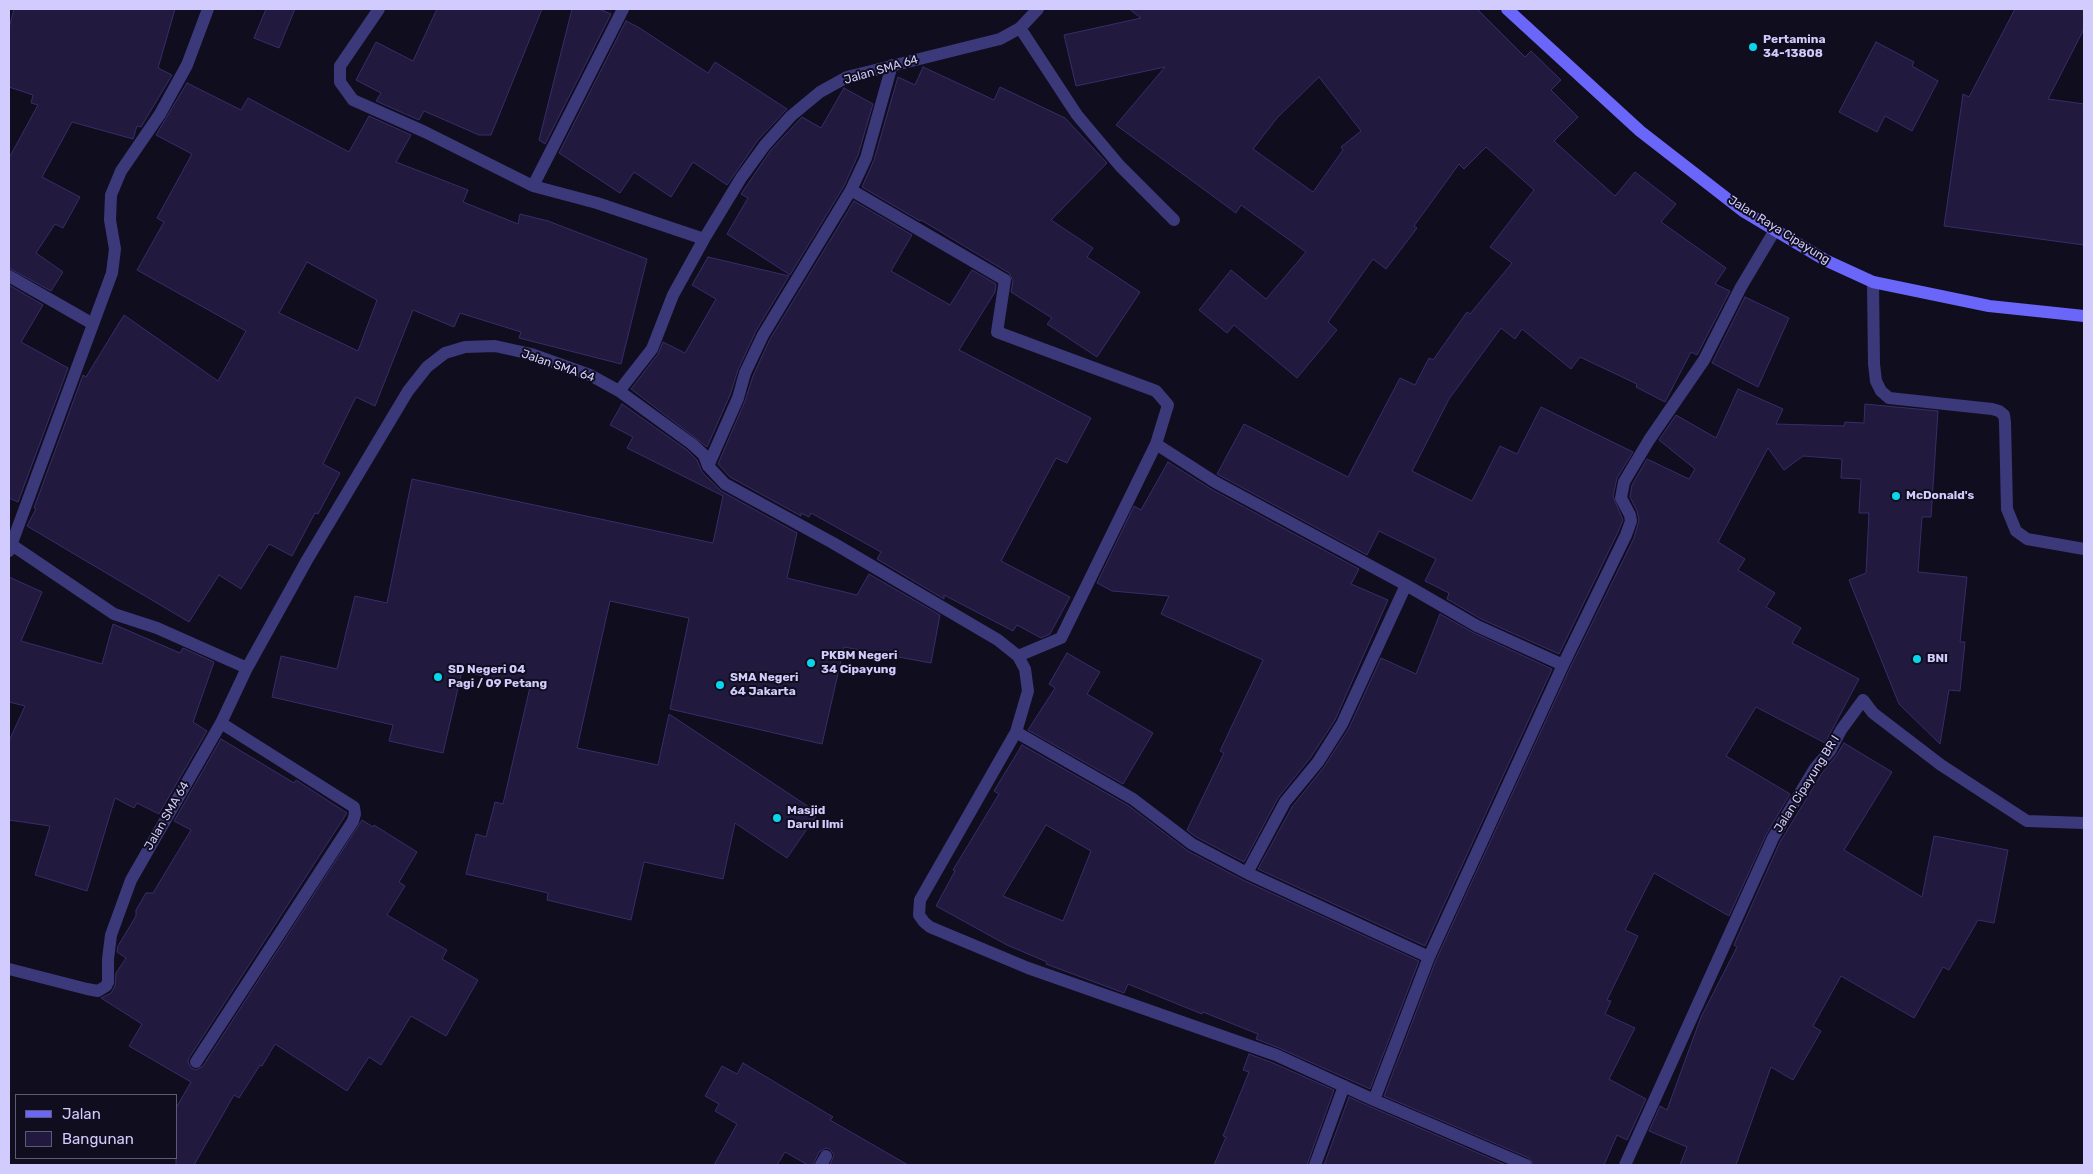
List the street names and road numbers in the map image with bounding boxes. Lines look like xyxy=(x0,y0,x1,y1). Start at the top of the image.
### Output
street label: Jalan SMA 64 xyxy=(842,53,920,87)
street label: Jalan Raya Cipayung xyxy=(1726,193,1832,267)
street label: Jalan SMA 64 xyxy=(519,347,597,385)
street label: Jalan Cipayung BR I xyxy=(1771,733,1843,835)
street label: Jalan SMA 64 xyxy=(142,779,192,853)

